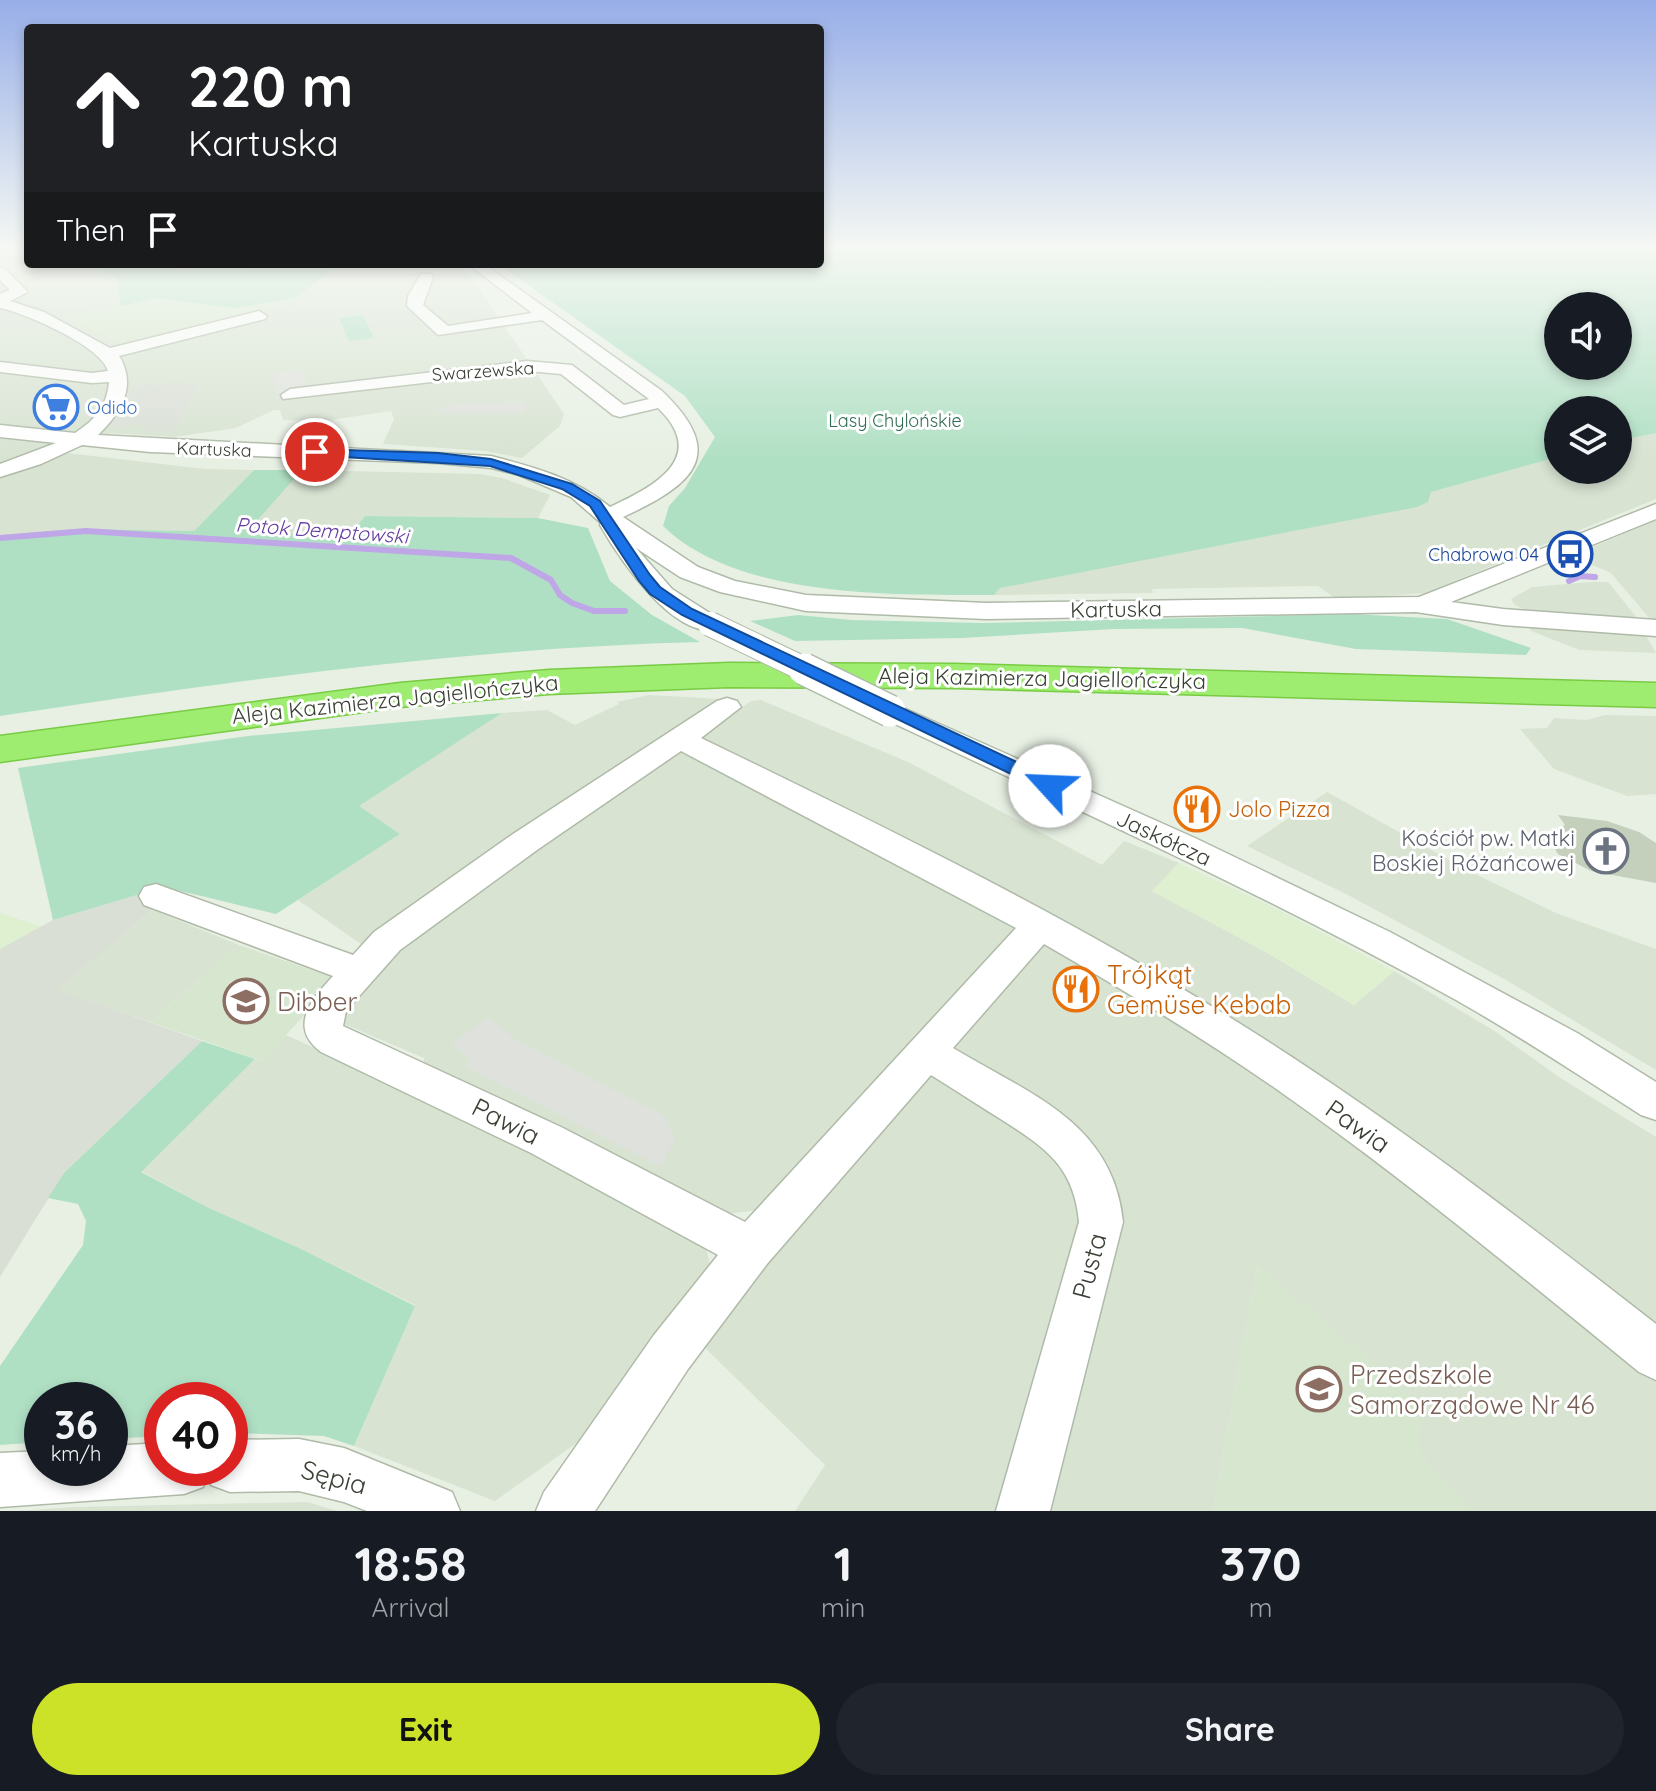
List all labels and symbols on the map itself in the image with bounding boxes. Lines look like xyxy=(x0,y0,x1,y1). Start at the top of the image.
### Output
street label: Swarzewska xyxy=(431,356,535,386)
supermarket icon: Odido xyxy=(32,383,80,431)
place label: Odido xyxy=(87,396,137,419)
park label: Lasy Chylońskie xyxy=(828,409,962,432)
pin xyxy=(281,418,349,486)
street label: Kartuska xyxy=(176,436,252,462)
water label: Potok Demptowski xyxy=(235,511,412,549)
bus stop icon: Chabrowa 04 xyxy=(1546,530,1594,578)
place label: Chabrowa 04 xyxy=(1428,543,1539,566)
street label: Kartuska xyxy=(1070,594,1162,624)
street label: Aleja Kazimierza Jagiellończyka xyxy=(878,661,1206,695)
street label: Aleja Kazimierza Jagiellończyka xyxy=(230,668,560,730)
position arrow xyxy=(1008,744,1092,828)
restaurant icon: Jolo Pizza xyxy=(1173,785,1221,833)
place label: Jolo Pizza xyxy=(1228,795,1330,823)
street label: Jaskółcza xyxy=(1112,804,1216,872)
place label: Kościół pw. Matki Boskiej Różańcowej xyxy=(1372,824,1575,877)
church icon: Kościół pw. Matki Boskiej Różańcowej xyxy=(1582,827,1630,875)
place label: Trójkąt Gemüse Kebab xyxy=(1107,958,1291,1021)
restaurant icon: Trójkąt Gemüse Kebab xyxy=(1052,965,1100,1013)
school or university icon: Dibber xyxy=(222,977,270,1025)
place label: Dibber xyxy=(277,985,357,1018)
street label: Pawia xyxy=(467,1090,545,1152)
street label: Pawia xyxy=(1319,1092,1397,1160)
street label: Pusta xyxy=(1064,1229,1114,1303)
place label: Przedszkole Samorządowe Nr 46 xyxy=(1350,1358,1595,1421)
school or university icon: Przedszkole Samorządowe Nr 46 xyxy=(1295,1365,1343,1413)
speed limit sign: 40 xyxy=(144,1382,248,1486)
street label: Sępia xyxy=(298,1452,370,1502)

